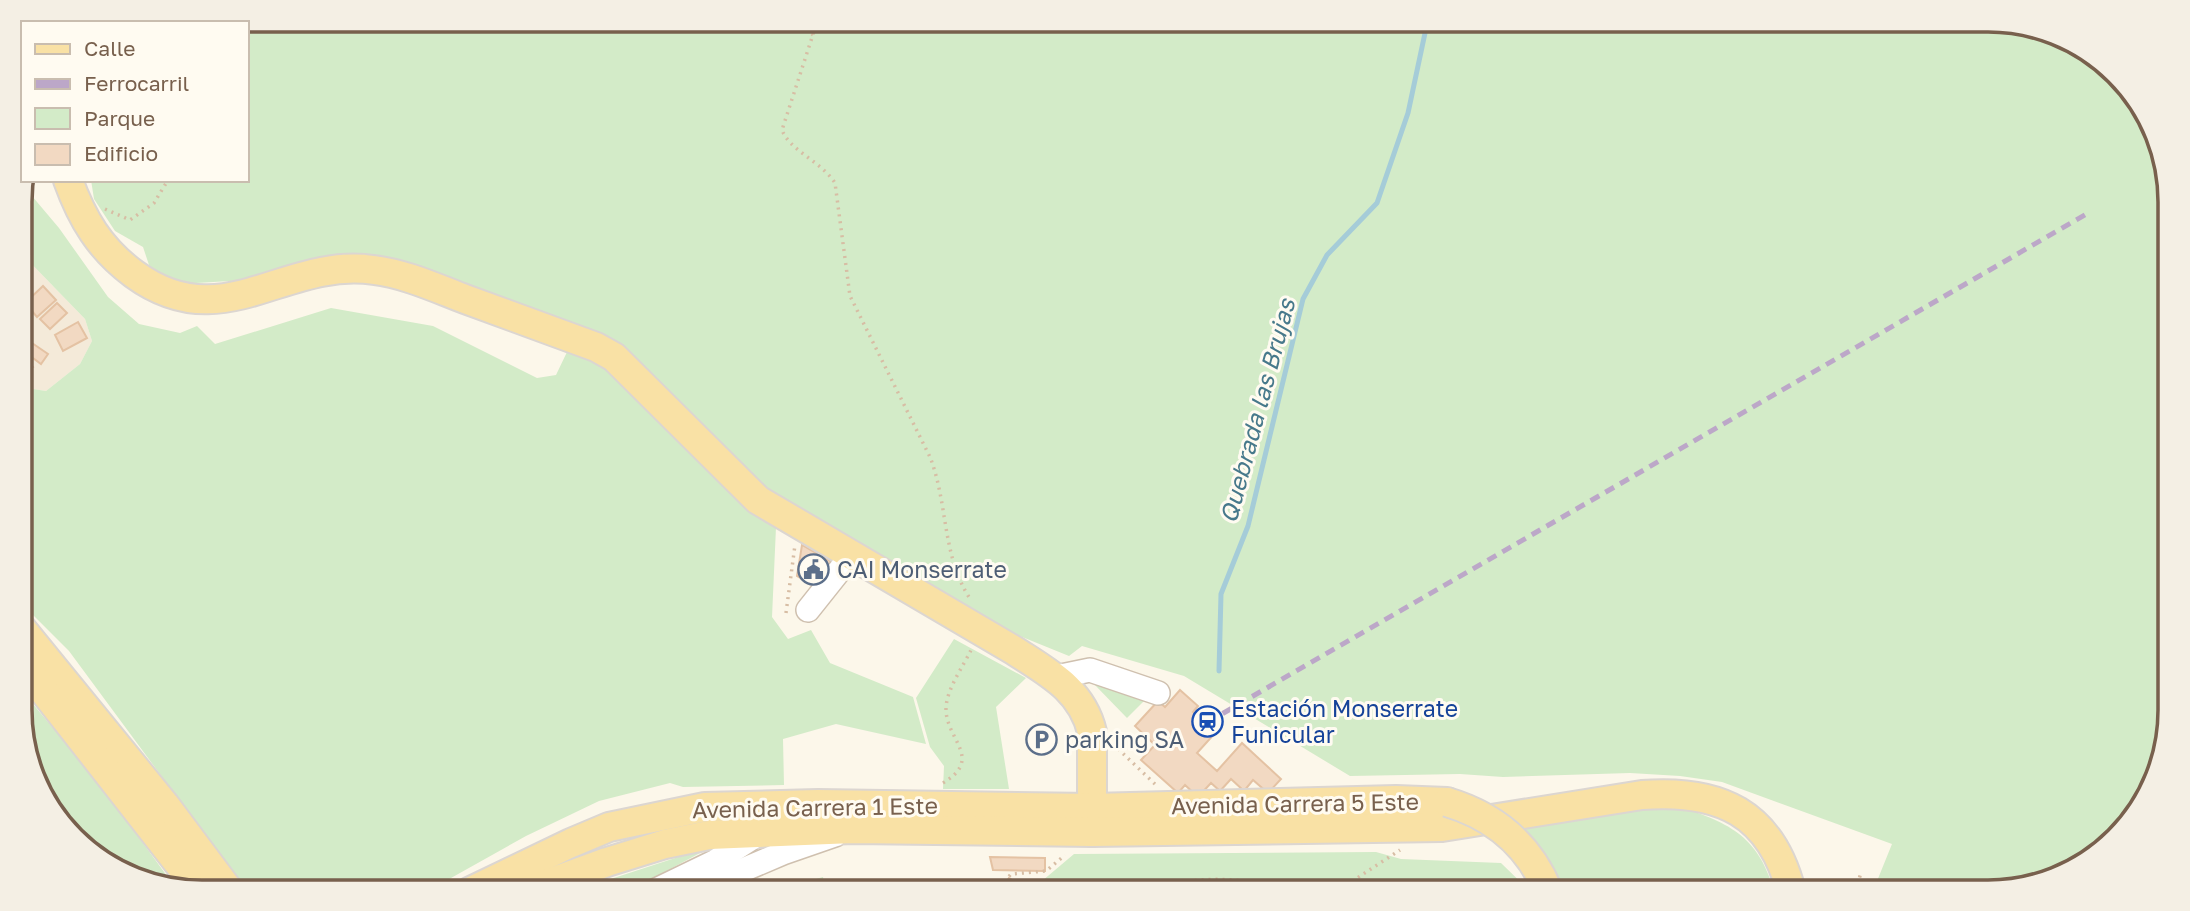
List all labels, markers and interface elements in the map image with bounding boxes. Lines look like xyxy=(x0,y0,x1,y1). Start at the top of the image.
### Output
legend xyxy=(21,21,248,182)
text: Calle xyxy=(84,35,136,61)
text: Ferrocarril xyxy=(84,70,189,96)
text: Parque xyxy=(84,105,155,131)
text: Edificio xyxy=(84,140,158,166)
water label: Quebrada las Brujas xyxy=(1213,294,1302,526)
public building icon: CAI Monserrate xyxy=(797,553,831,587)
place label: CAI Monserrate xyxy=(837,555,1007,583)
place label: Estación Monserrate Funicular xyxy=(1231,694,1458,748)
station icon: Estación Monserrate Funicular xyxy=(1191,705,1225,739)
parking icon: parking SA xyxy=(1025,723,1059,757)
place label: parking SA xyxy=(1065,725,1184,753)
street label: Avenida Carrera 5 Este xyxy=(1171,787,1419,819)
street label: Avenida Carrera 1 Este xyxy=(692,791,938,823)

